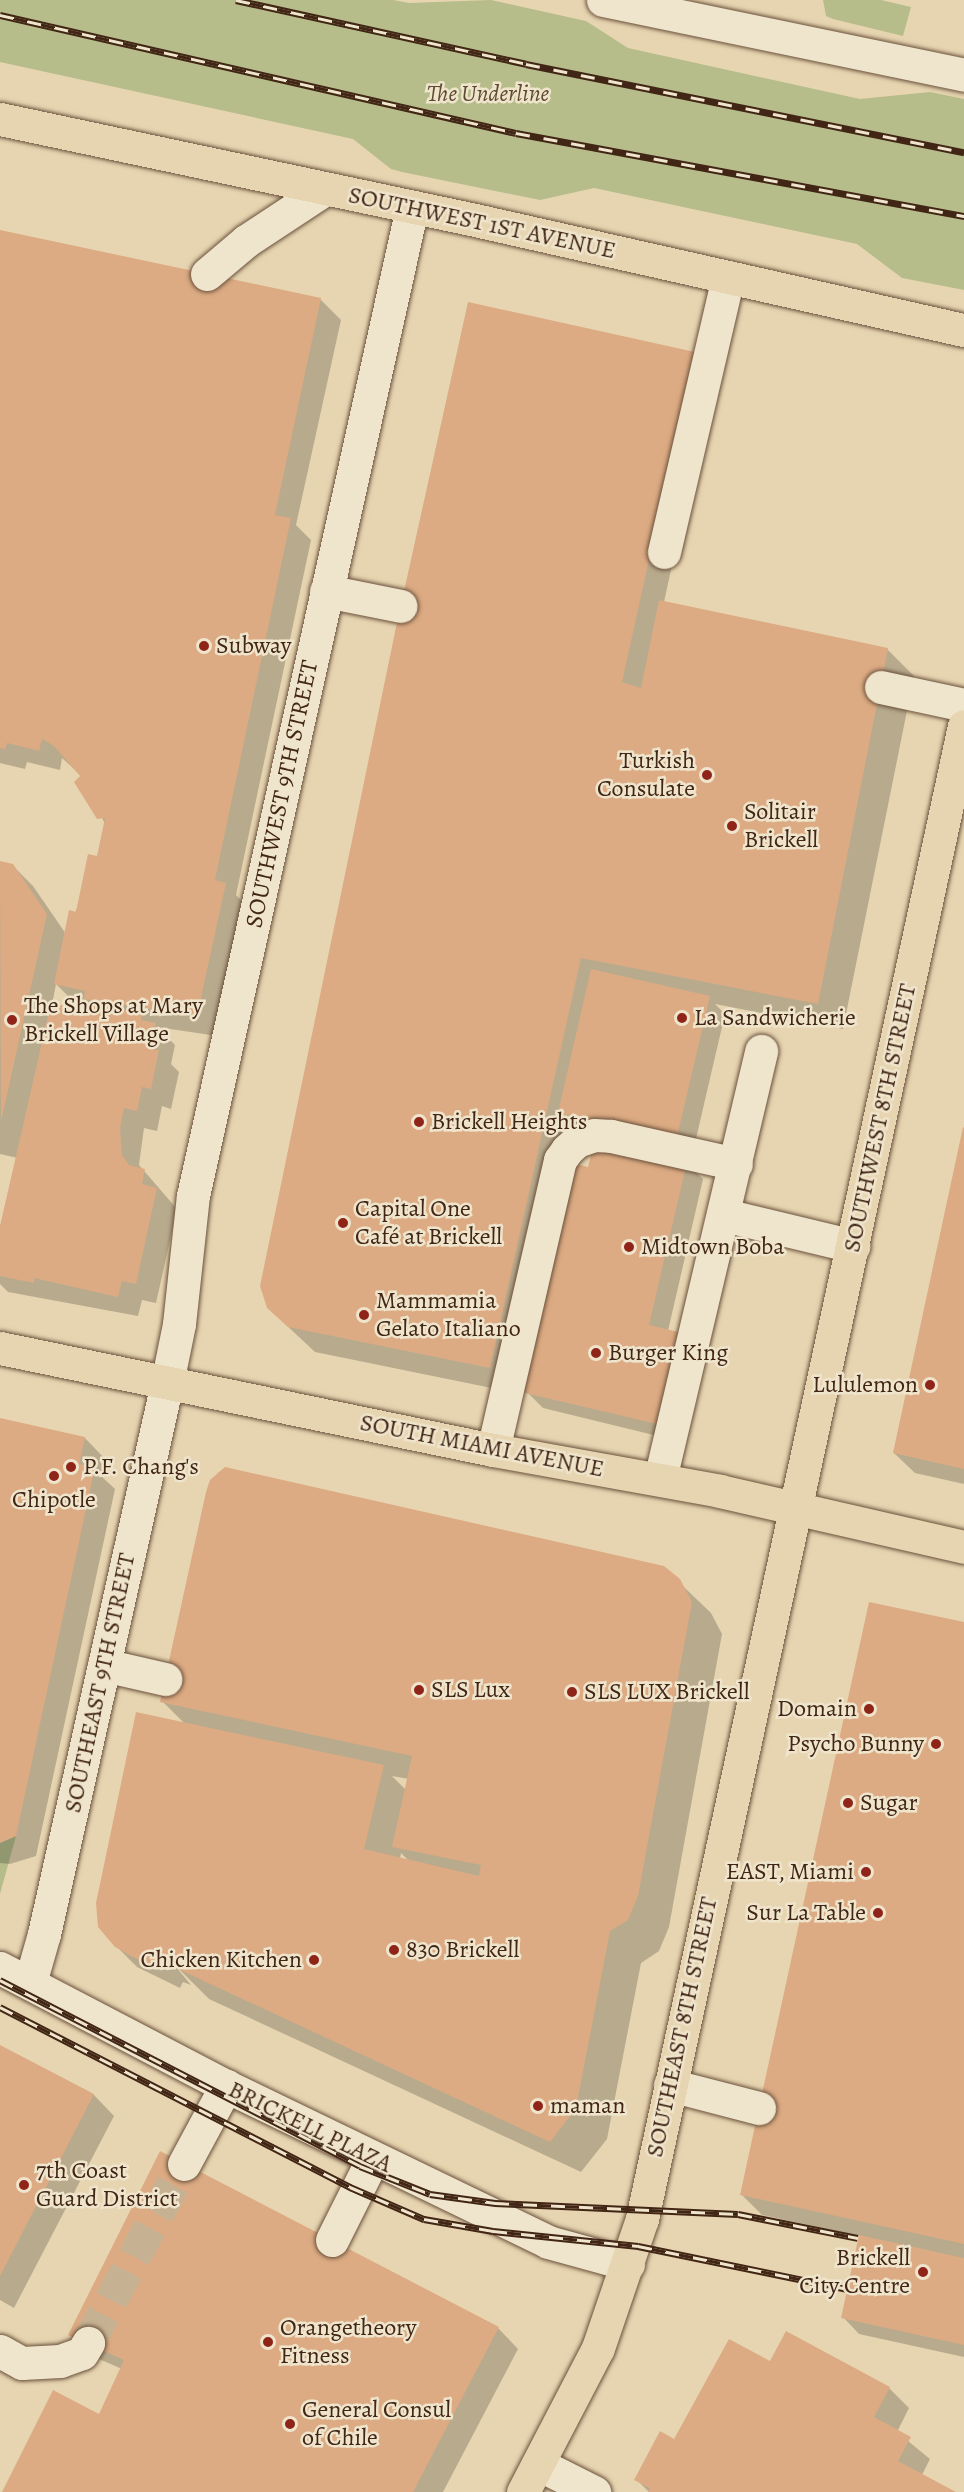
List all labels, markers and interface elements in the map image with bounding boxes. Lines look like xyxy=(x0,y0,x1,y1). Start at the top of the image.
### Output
park label: The Underline xyxy=(427,80,549,108)
street label: SOUTHWEST 1ST AVENUE xyxy=(346,181,618,265)
place label: Subway xyxy=(216,632,291,660)
marker: Subway xyxy=(197,639,211,653)
street label: SOUTHWEST 9TH STREET xyxy=(240,658,324,930)
place label: Turkish Consulate xyxy=(597,747,695,803)
marker: Turkish Consulate xyxy=(700,768,714,782)
place label: Solitair Brickell xyxy=(744,798,818,854)
marker: Solitair Brickell xyxy=(725,819,739,833)
street label: SOUTHWEST 8TH STREET xyxy=(837,981,923,1255)
place label: The Shops at Mary Brickell Village xyxy=(24,992,203,1048)
place label: La Sandwicherie xyxy=(694,1004,856,1032)
marker: La Sandwicherie xyxy=(675,1011,689,1025)
marker: The Shops at Mary Brickell Village xyxy=(5,1013,19,1027)
place label: Brickell Heights xyxy=(431,1108,587,1136)
marker: Brickell Heights xyxy=(412,1115,426,1129)
place label: Capital One Café at Brickell xyxy=(355,1195,502,1251)
marker: Capital One Café at Brickell xyxy=(336,1216,350,1230)
place label: Midtown Boba xyxy=(641,1233,784,1261)
marker: Midtown Boba xyxy=(622,1240,636,1254)
place label: Mammamia Gelato Italiano xyxy=(376,1287,521,1343)
marker: Mammamia Gelato Italiano xyxy=(357,1308,371,1322)
place label: Burger King xyxy=(608,1339,728,1367)
marker: Burger King xyxy=(589,1346,603,1360)
place label: Lululemon xyxy=(812,1371,918,1399)
marker: Lululemon xyxy=(923,1378,937,1392)
street label: SOUTH MIAMI AVENUE xyxy=(358,1408,606,1484)
place label: P.F. Chang's xyxy=(83,1453,199,1481)
marker: P.F. Chang's xyxy=(64,1460,78,1474)
marker: Chipotle xyxy=(47,1469,61,1483)
place label: Chipotle xyxy=(12,1486,96,1514)
street label: SOUTHEAST 9TH STREET xyxy=(58,1551,142,1815)
place label: SLS Lux xyxy=(431,1676,510,1704)
place label: SLS LUX Brickell xyxy=(584,1678,750,1706)
marker: SLS Lux xyxy=(412,1683,426,1697)
marker: SLS LUX Brickell xyxy=(565,1685,579,1699)
place label: Domain xyxy=(777,1695,857,1723)
marker: Domain xyxy=(862,1702,876,1716)
place label: Psycho Bunny xyxy=(787,1730,924,1758)
marker: Psycho Bunny xyxy=(929,1737,943,1751)
place label: Sugar xyxy=(860,1789,918,1817)
marker: Sugar xyxy=(841,1796,855,1810)
place label: EAST, Miami xyxy=(725,1858,854,1886)
marker: EAST, Miami xyxy=(859,1865,873,1879)
street label: SOUTHEAST 8TH STREET xyxy=(640,1894,724,2160)
place label: Sur La Table xyxy=(746,1899,866,1927)
marker: Sur La Table xyxy=(871,1906,885,1920)
place label: 830 Brickell xyxy=(406,1936,519,1964)
marker: 830 Brickell xyxy=(387,1943,401,1957)
place label: Chicken Kitchen xyxy=(140,1946,302,1974)
marker: Chicken Kitchen xyxy=(307,1953,321,1967)
street label: BRICKELL PLAZA xyxy=(224,2075,396,2179)
place label: maman xyxy=(550,2092,625,2120)
marker: maman xyxy=(531,2099,545,2113)
place label: 7th Coast Guard District xyxy=(36,2157,178,2213)
marker: 7th Coast Guard District xyxy=(17,2178,31,2192)
place label: Brickell City Centre xyxy=(799,2244,910,2300)
marker: Brickell City Centre xyxy=(914,2263,932,2281)
place label: Orangetheory Fitness xyxy=(280,2314,416,2370)
marker: Orangetheory Fitness xyxy=(261,2335,275,2349)
place label: General Consul of Chile xyxy=(302,2396,451,2452)
marker: General Consul of Chile xyxy=(283,2417,297,2431)

